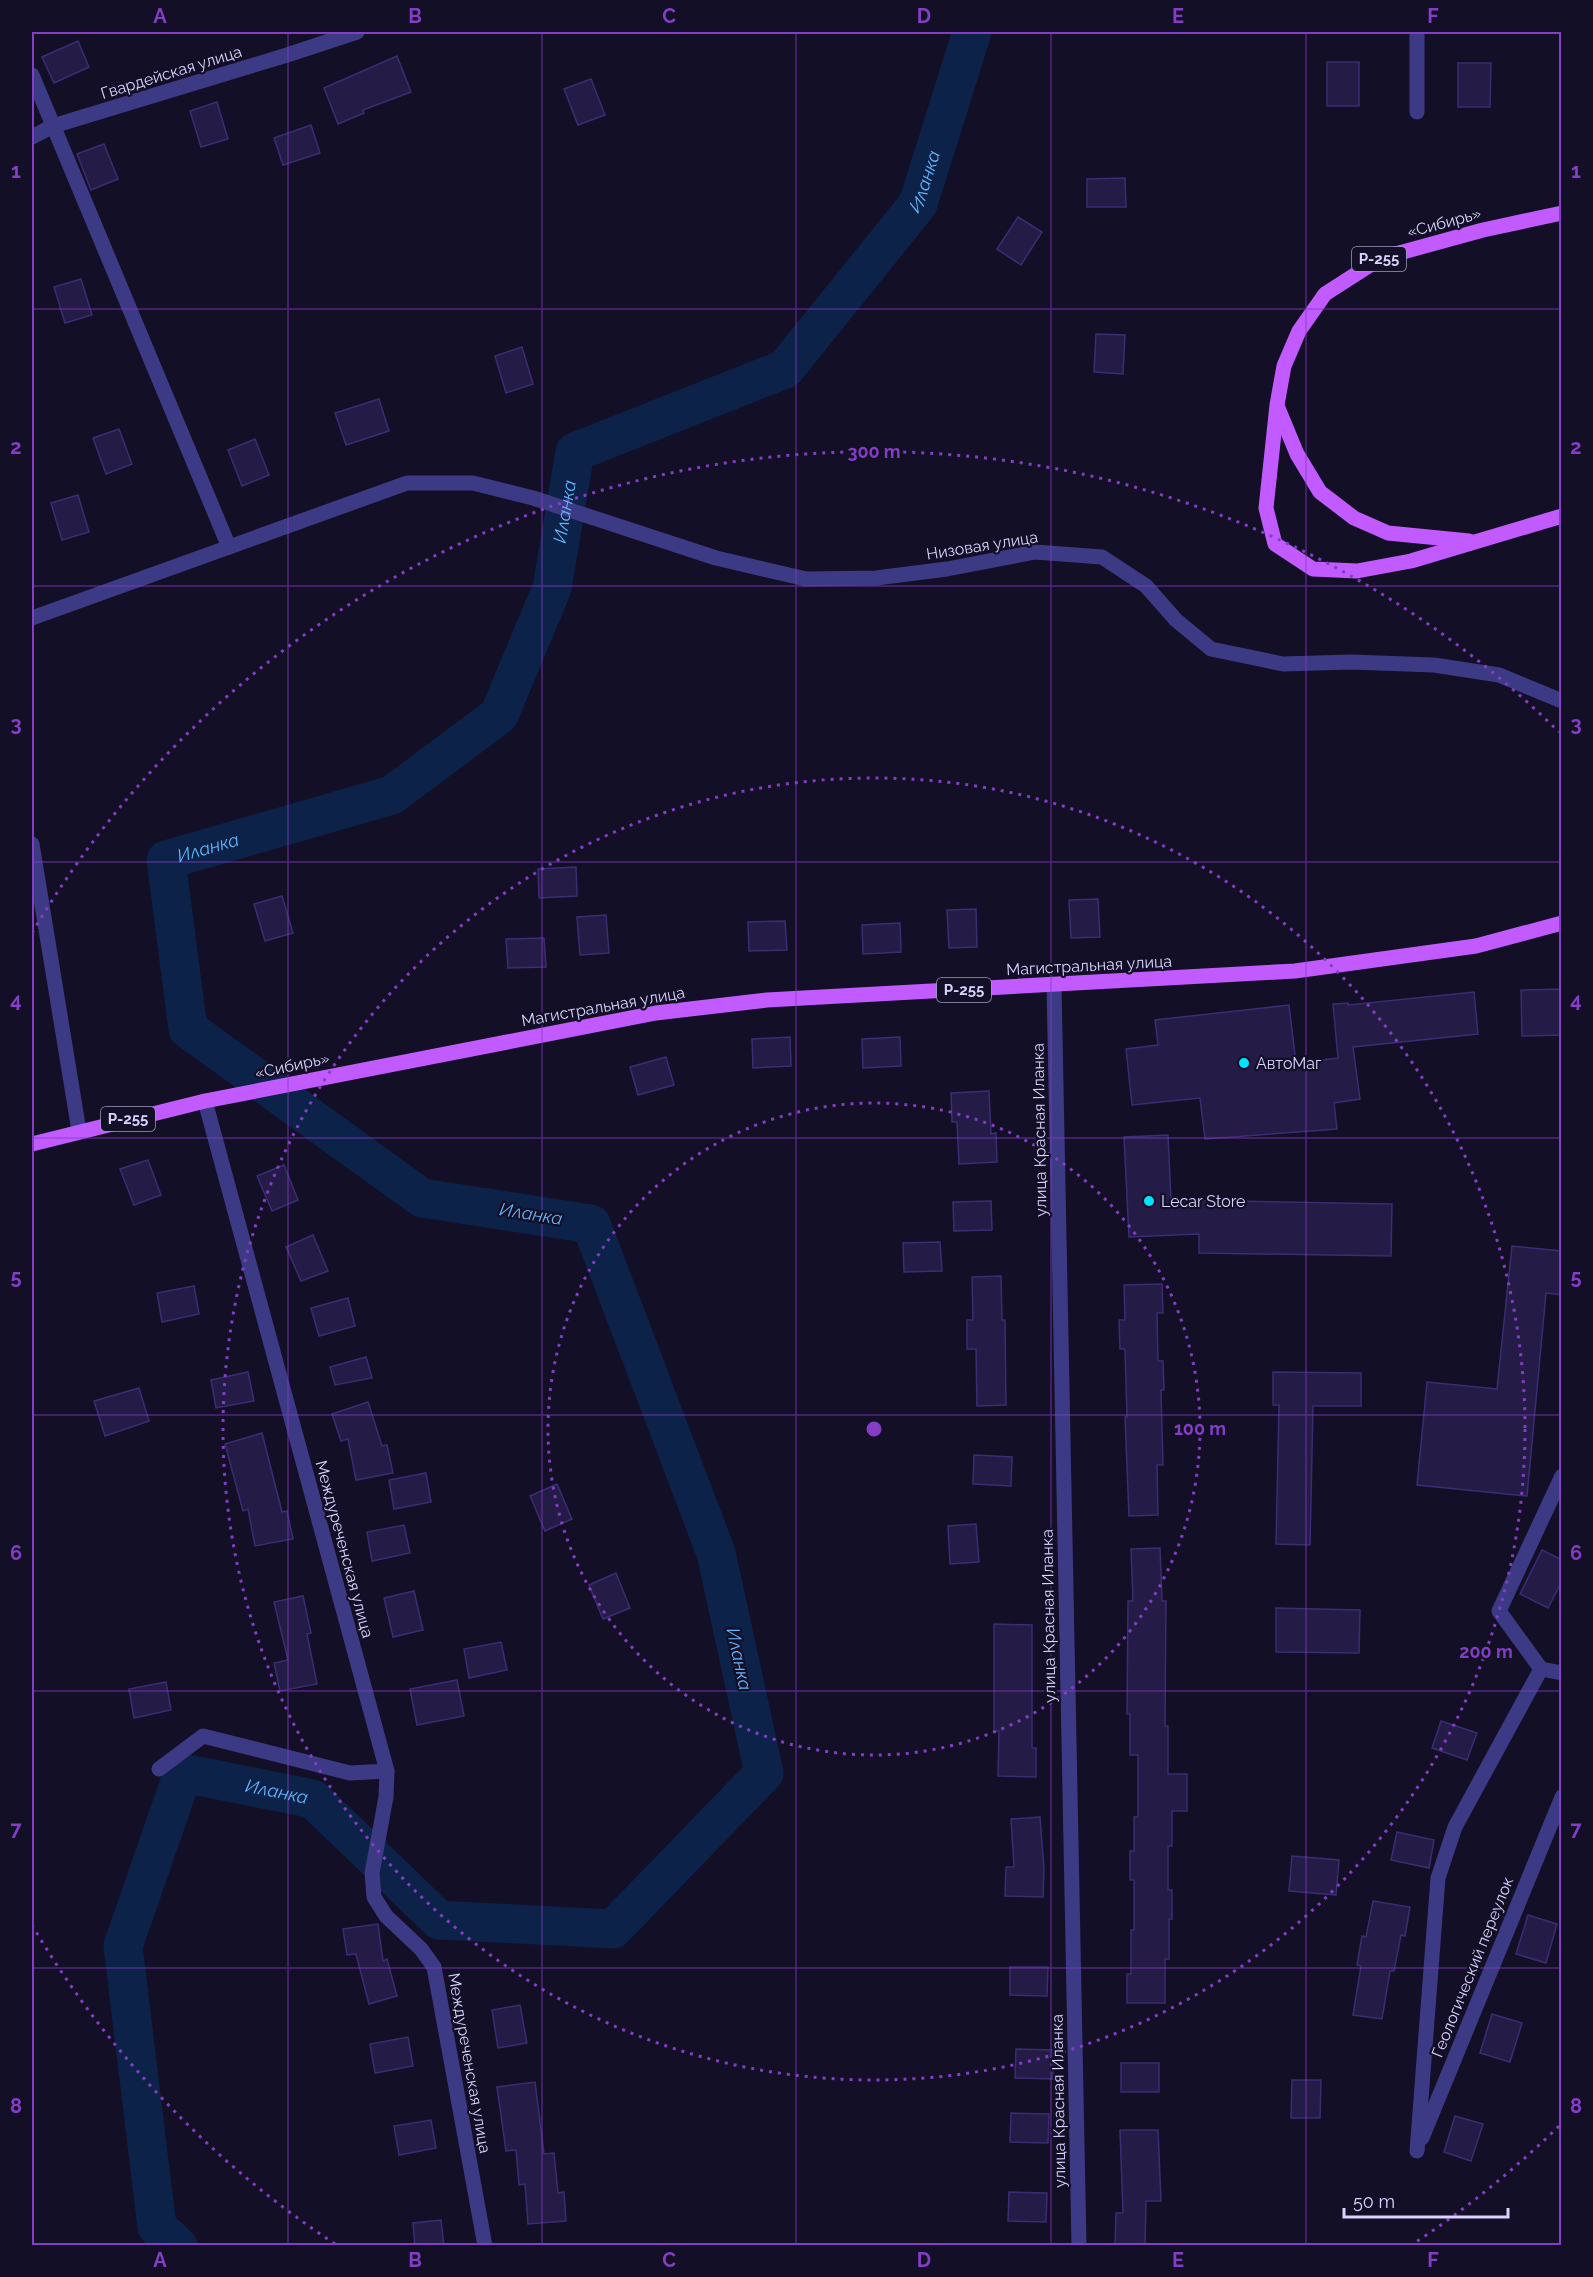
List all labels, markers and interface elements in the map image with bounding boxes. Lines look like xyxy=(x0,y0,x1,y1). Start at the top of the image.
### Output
text: A xyxy=(153,4,167,28)
text: B xyxy=(408,4,422,28)
text: C xyxy=(662,4,676,28)
text: D xyxy=(917,4,931,28)
text: E xyxy=(1172,4,1184,28)
text: F xyxy=(1427,4,1439,28)
street label: Гвардейская улица xyxy=(98,42,244,103)
water label: Иланка xyxy=(904,148,944,217)
text: 1 xyxy=(11,159,21,183)
text: 1 xyxy=(1571,159,1581,183)
street label: «Сибирь» xyxy=(1405,204,1483,241)
road number: Р-255 xyxy=(1352,247,1406,271)
text: 2 xyxy=(10,435,22,459)
text: 2 xyxy=(1570,435,1582,459)
text: 300 m xyxy=(847,441,901,462)
water label: Иланка xyxy=(549,478,580,545)
street label: Низовая улица xyxy=(925,527,1039,564)
text: 3 xyxy=(10,712,22,736)
text: 3 xyxy=(1570,712,1582,736)
water label: Иланка xyxy=(175,829,241,866)
street label: Магистральная улица xyxy=(1006,952,1172,979)
road number: Р-255 xyxy=(937,978,991,1002)
street label: Магистральная улица xyxy=(520,983,686,1030)
text: 4 xyxy=(10,988,22,1012)
text: 4 xyxy=(1570,988,1582,1012)
street label: улица Красная Иланка xyxy=(1028,1043,1051,1217)
street label: «Сибирь» xyxy=(253,1048,331,1083)
place label: АвтоМаг xyxy=(1256,1054,1322,1073)
marker: АвтоМаг xyxy=(1237,1056,1251,1070)
road number: Р-255 xyxy=(101,1107,155,1131)
place label: Lecar Store xyxy=(1161,1192,1245,1211)
marker: Lecar Store xyxy=(1142,1194,1156,1208)
water label: Иланка xyxy=(498,1198,564,1229)
text: 5 xyxy=(10,1265,22,1289)
text: 5 xyxy=(1570,1265,1582,1289)
text: 100 m xyxy=(1174,1418,1226,1439)
centre of rings xyxy=(864,1419,884,1439)
street label: Междуреченская улица xyxy=(312,1458,377,1640)
street label: улица Красная Иланка xyxy=(1037,1529,1060,1703)
text: 6 xyxy=(10,1541,22,1565)
text: 6 xyxy=(1570,1541,1582,1565)
water label: Иланка xyxy=(723,1626,756,1692)
text: 200 m xyxy=(1459,1641,1513,1662)
water label: Иланка xyxy=(244,1775,310,1808)
text: 7 xyxy=(10,1817,22,1841)
text: 7 xyxy=(1570,1817,1582,1841)
street label: Геологический переулок xyxy=(1428,1874,1517,2060)
street label: Междуреченская улица xyxy=(444,1971,495,2155)
street label: улица Красная Иланка xyxy=(1047,2014,1070,2188)
text: 8 xyxy=(10,2094,22,2118)
text: 8 xyxy=(1570,2094,1582,2118)
scale bar xyxy=(1344,2181,1508,2219)
text: 50 m xyxy=(1353,2191,1395,2212)
text: A xyxy=(153,2248,167,2272)
text: B xyxy=(408,2248,422,2272)
text: C xyxy=(662,2248,676,2272)
text: D xyxy=(917,2248,931,2272)
text: E xyxy=(1172,2248,1184,2272)
text: F xyxy=(1427,2248,1439,2272)

